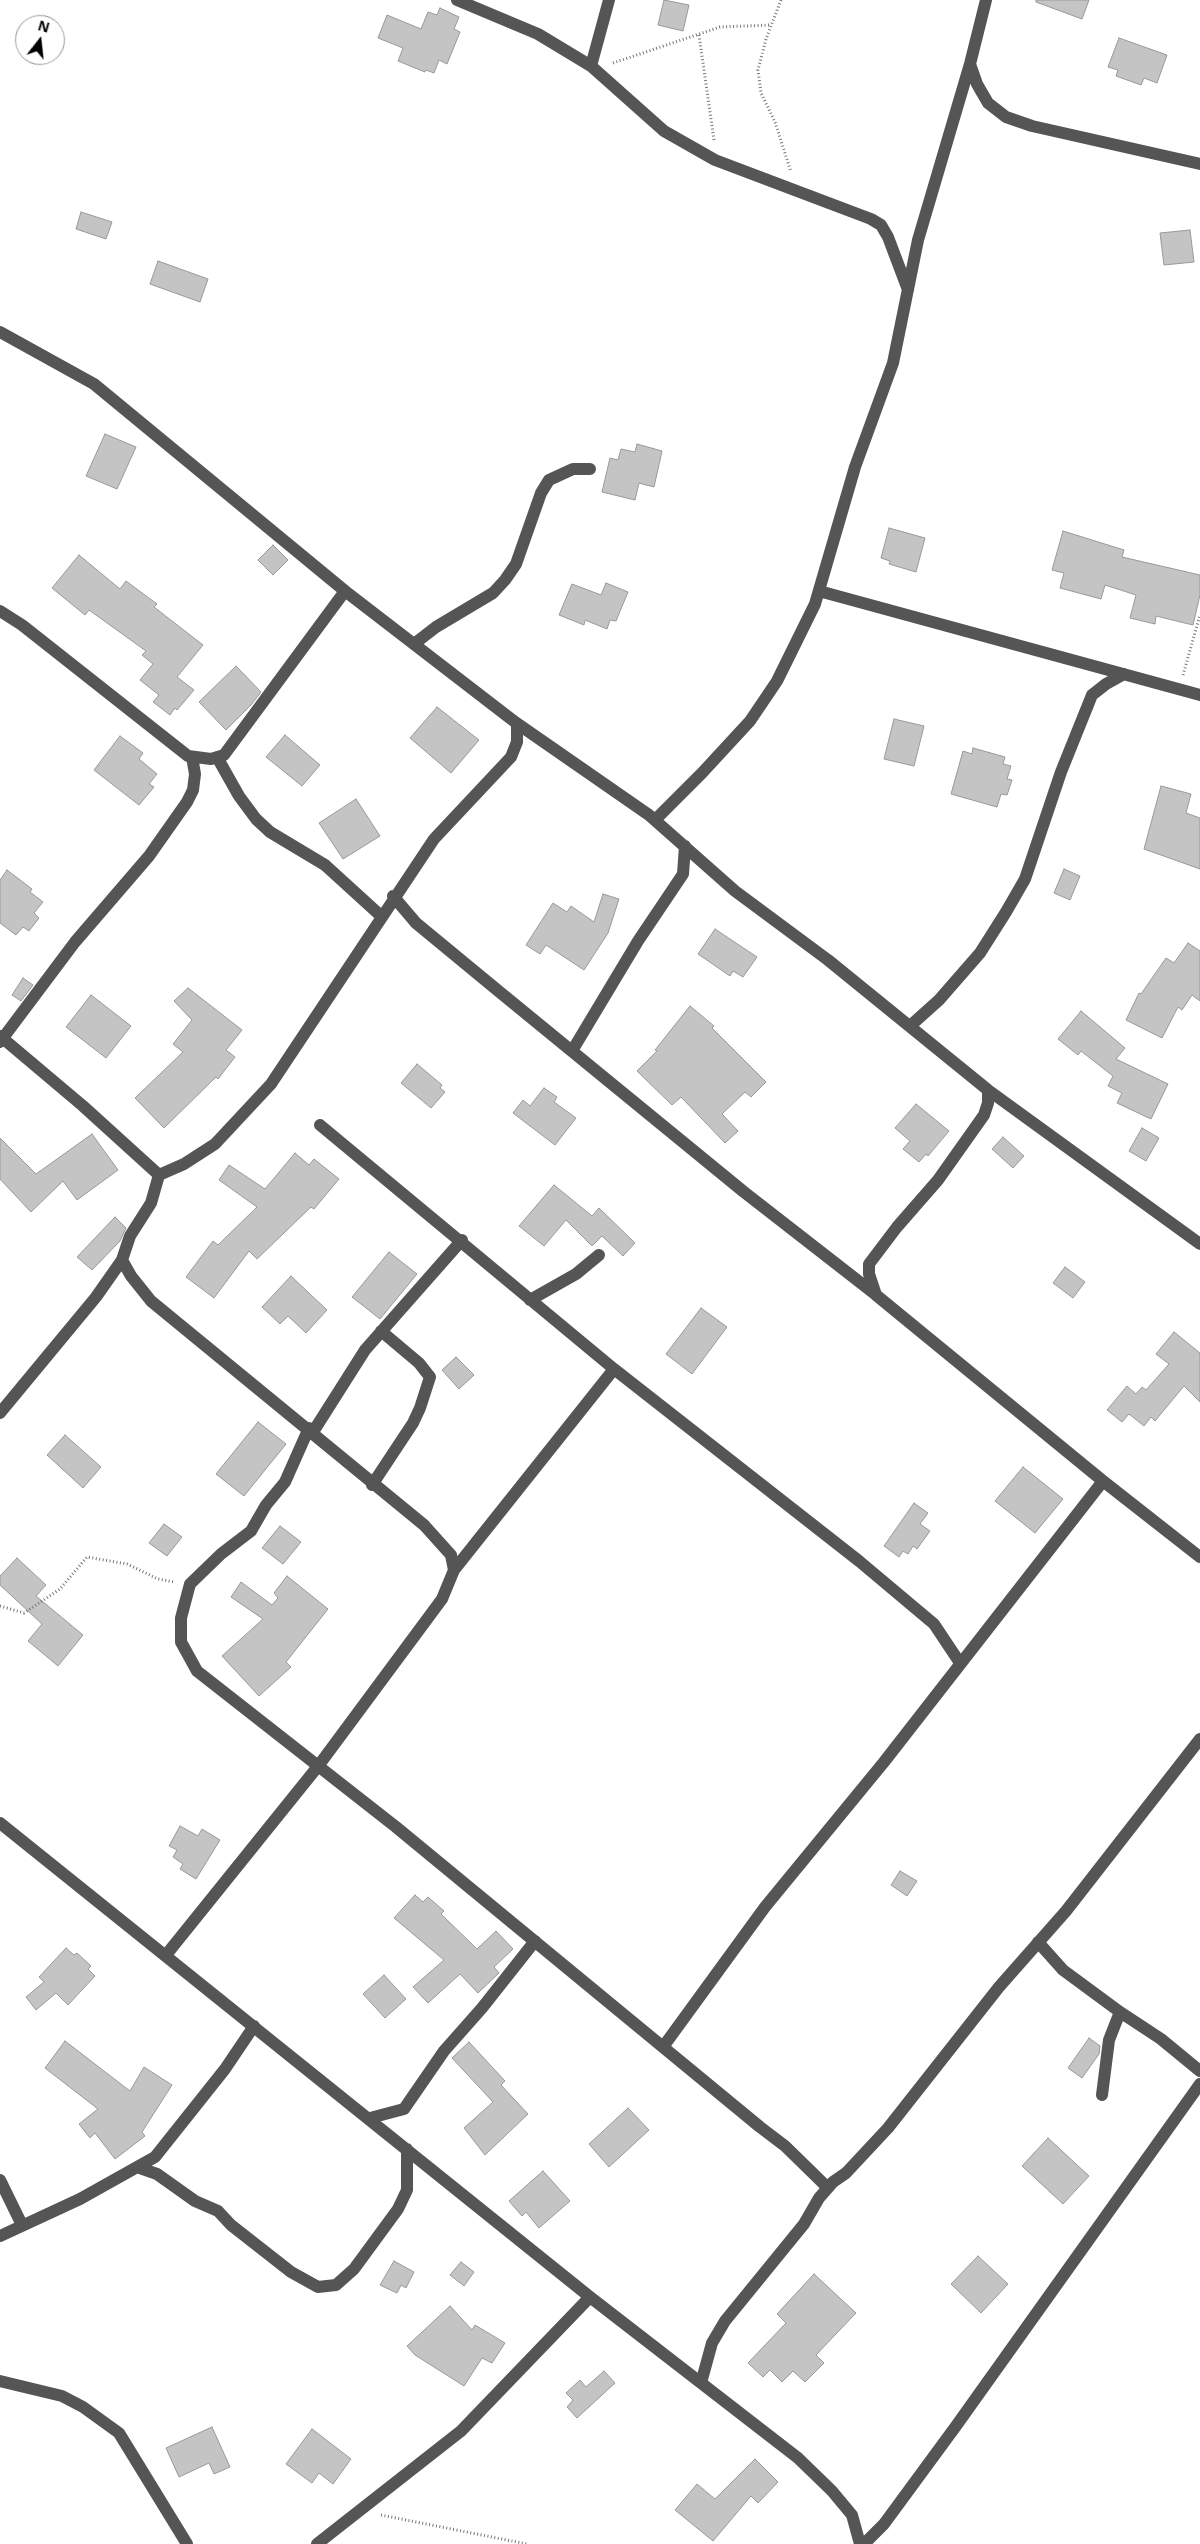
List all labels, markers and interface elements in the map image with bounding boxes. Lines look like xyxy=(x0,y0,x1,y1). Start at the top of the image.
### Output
north arrow xyxy=(15,15,65,65)
text: N xyxy=(36,15,52,37)

